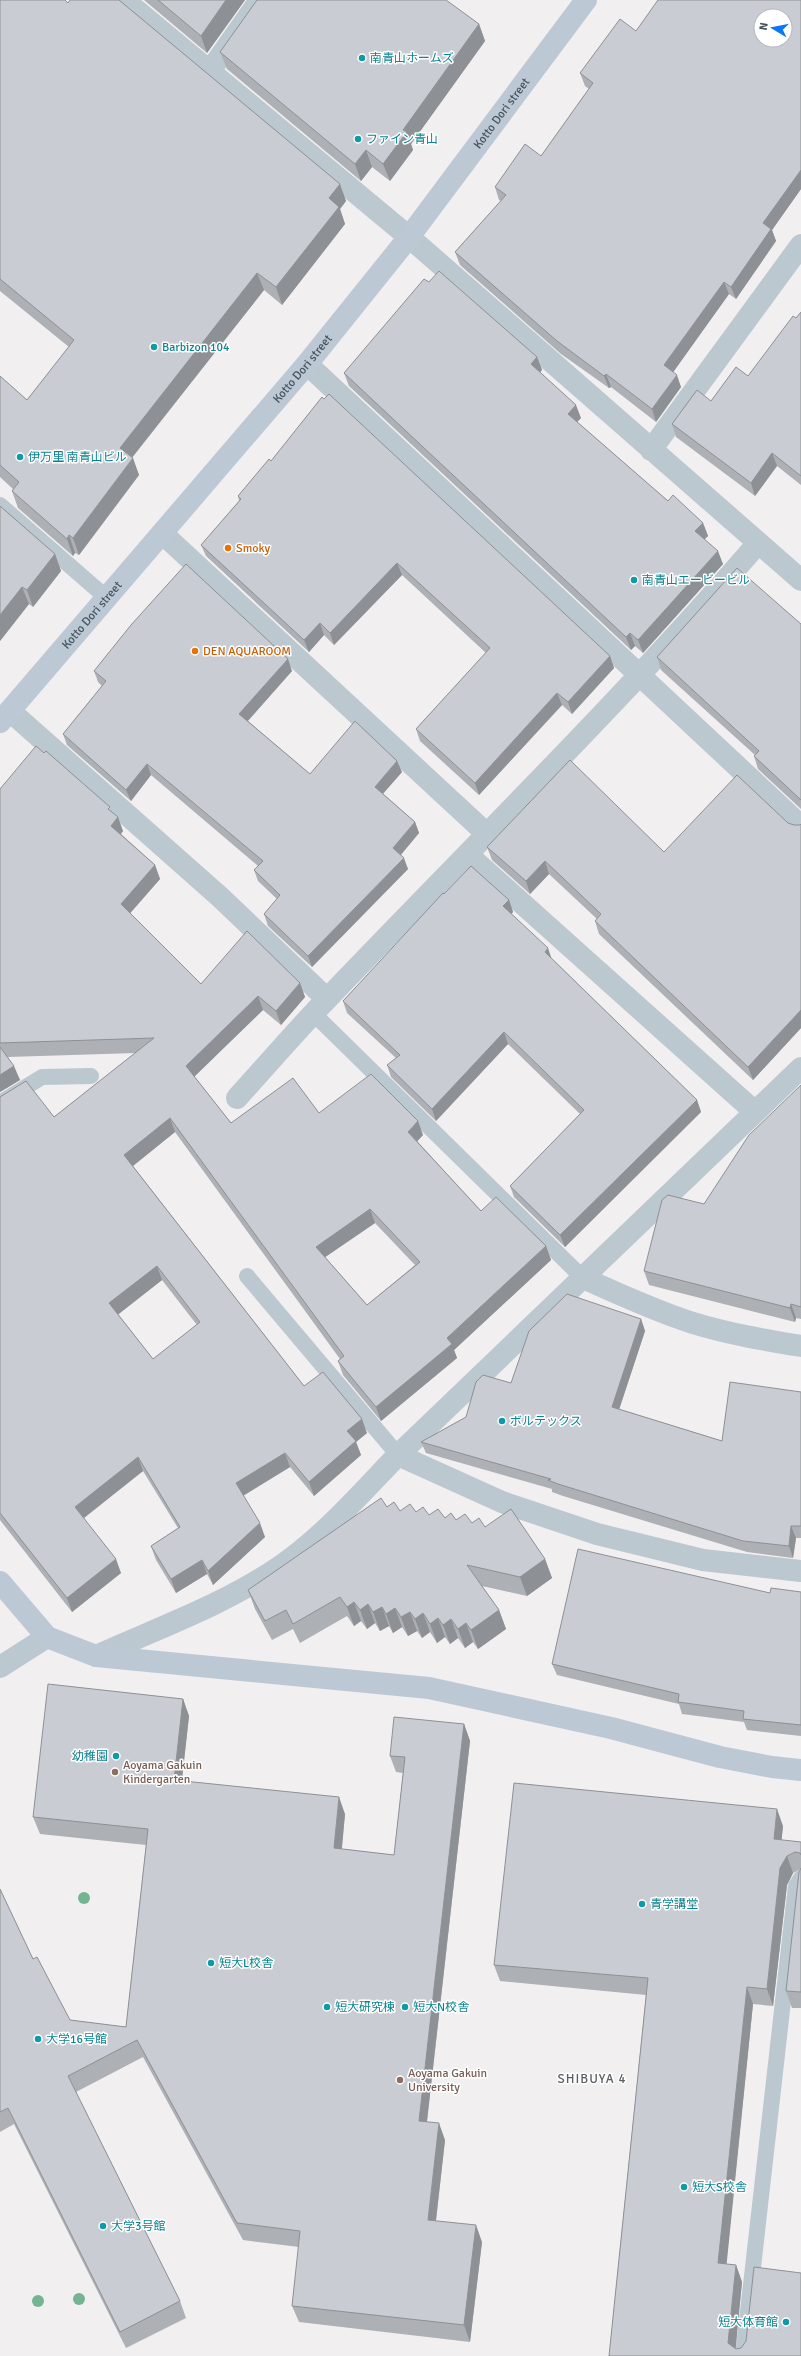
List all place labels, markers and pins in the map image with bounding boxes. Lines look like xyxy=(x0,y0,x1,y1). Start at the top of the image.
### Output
place label: 南青山ホームズ xyxy=(370,51,454,66)
marker: 南青山ホームズ xyxy=(357,53,367,63)
place label: ファイン青山 xyxy=(366,132,438,147)
marker: ファイン青山 xyxy=(353,134,363,144)
place label: Barbizon 104 xyxy=(162,340,230,355)
marker: Barbizon 104 xyxy=(149,342,159,352)
place label: 伊万里 南青山ビル xyxy=(28,450,127,465)
marker: 伊万里 南青山ビル xyxy=(15,452,25,462)
place label: Smoky xyxy=(236,541,270,556)
marker: Smoky xyxy=(223,543,233,553)
place label: 南青山エービービル xyxy=(642,573,750,588)
marker: 南青山エービービル xyxy=(629,575,639,585)
place label: DEN AQUAROOM xyxy=(203,644,291,659)
marker: DEN AQUAROOM xyxy=(190,646,200,656)
place label: ボルテックス xyxy=(510,1414,582,1429)
marker: ボルテックス xyxy=(497,1416,507,1426)
place label: 幼稚園 xyxy=(72,1749,108,1764)
marker: 幼稚園 xyxy=(111,1751,121,1761)
place label: Aoyama Gakuin Kindergarten xyxy=(123,1758,202,1787)
marker: Aoyama Gakuin Kindergarten xyxy=(110,1767,120,1777)
place label: 青学講堂 xyxy=(650,1897,698,1912)
marker: 青学講堂 xyxy=(637,1899,647,1909)
place label: 短大L校舎 xyxy=(219,1956,273,1971)
marker: 短大L校舎 xyxy=(206,1958,216,1968)
place label: 短大研究棟 xyxy=(335,2000,395,2015)
place label: 短大N校舎 xyxy=(413,2000,469,2015)
marker: 短大研究棟 xyxy=(322,2002,332,2012)
marker: 短大N校舎 xyxy=(400,2002,410,2012)
place label: 大学16号館 xyxy=(46,2032,107,2047)
marker: 大学16号館 xyxy=(33,2034,43,2044)
place label: Aoyama Gakuin University xyxy=(408,2066,487,2095)
marker: Aoyama Gakuin University xyxy=(395,2075,405,2085)
place label: 短大S校舎 xyxy=(692,2180,747,2195)
marker: 短大S校舎 xyxy=(679,2182,689,2192)
place label: 大学3号館 xyxy=(111,2219,165,2234)
marker: 大学3号館 xyxy=(98,2221,108,2231)
place label: 短大体育館 xyxy=(718,2315,778,2330)
marker: 短大体育館 xyxy=(781,2317,791,2327)

